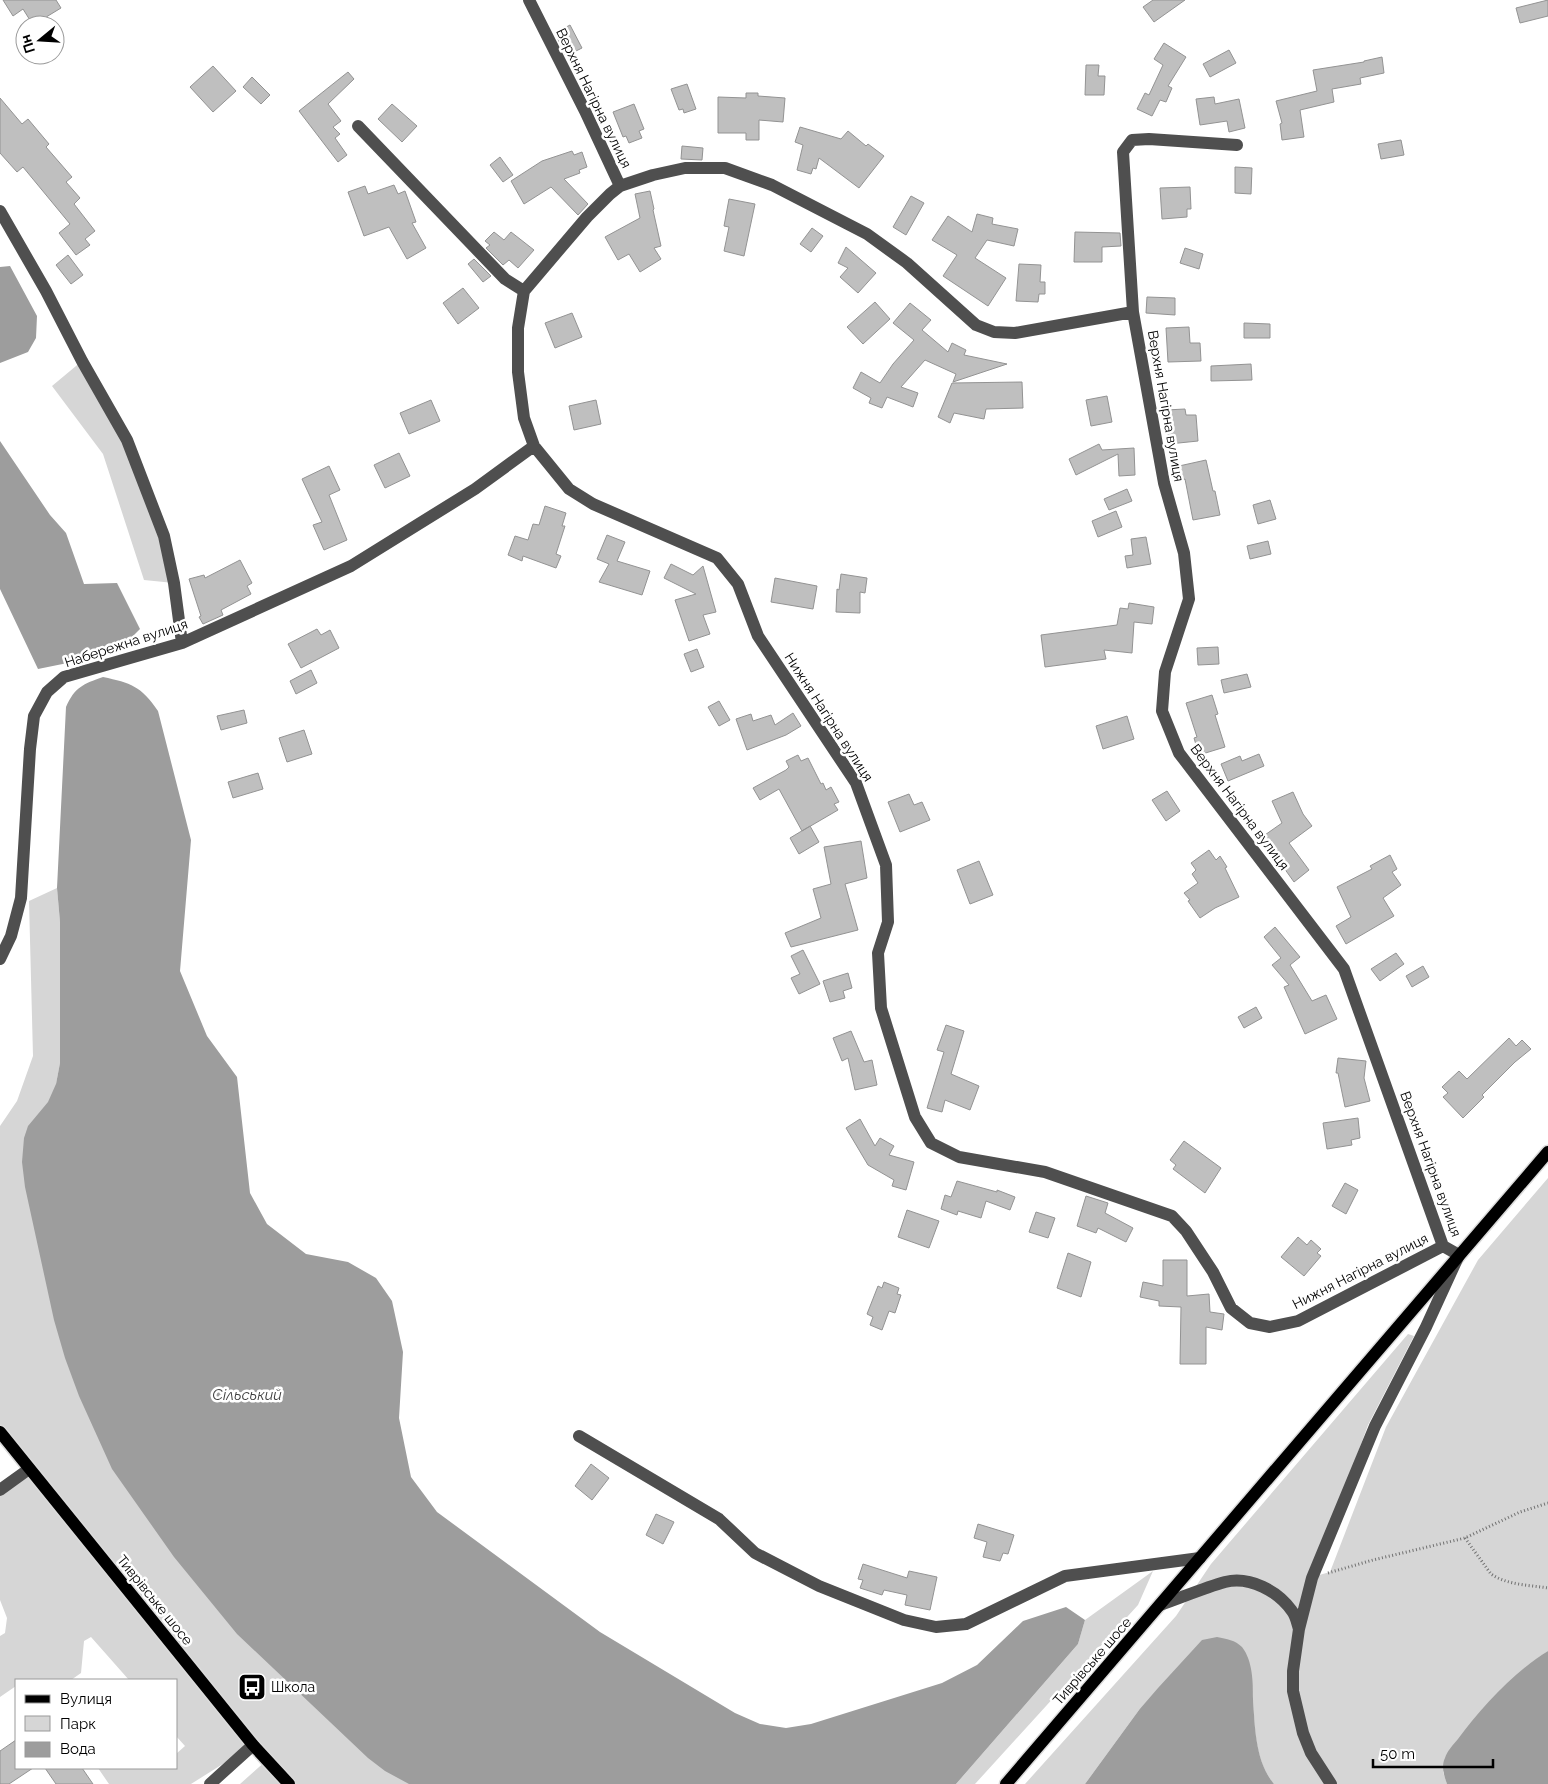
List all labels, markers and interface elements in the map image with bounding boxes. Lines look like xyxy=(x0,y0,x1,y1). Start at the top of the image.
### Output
north arrow xyxy=(15,15,65,65)
street label: Верхня Нагірна вулиця xyxy=(553,25,635,171)
text: Пн xyxy=(17,33,38,55)
street label: Верхня Нагірна вулиця xyxy=(1145,329,1187,483)
street label: Набережна вулиця xyxy=(62,616,190,670)
street label: Нижня Нагірна вулиця xyxy=(781,650,877,784)
street label: Верхня Нагірна вулиця xyxy=(1187,741,1293,873)
street label: Верхня Нагірна вулиця xyxy=(1397,1089,1465,1239)
street label: Нижня Нагірна вулиця xyxy=(1290,1230,1430,1312)
water label: Сільський xyxy=(212,1386,282,1404)
street label: Тиврівське шосе xyxy=(114,1552,196,1648)
street label: Тиврівське шосе xyxy=(1050,1614,1134,1708)
bus stop icon: Школа xyxy=(237,1672,267,1702)
legend xyxy=(15,1679,178,1769)
place label: Школа xyxy=(271,1679,315,1695)
text: Вулиця xyxy=(60,1690,112,1708)
text: Парк xyxy=(60,1715,96,1733)
scale bar xyxy=(1373,1736,1493,1768)
text: Вода xyxy=(60,1740,96,1758)
text: 50 m xyxy=(1380,1745,1415,1763)

